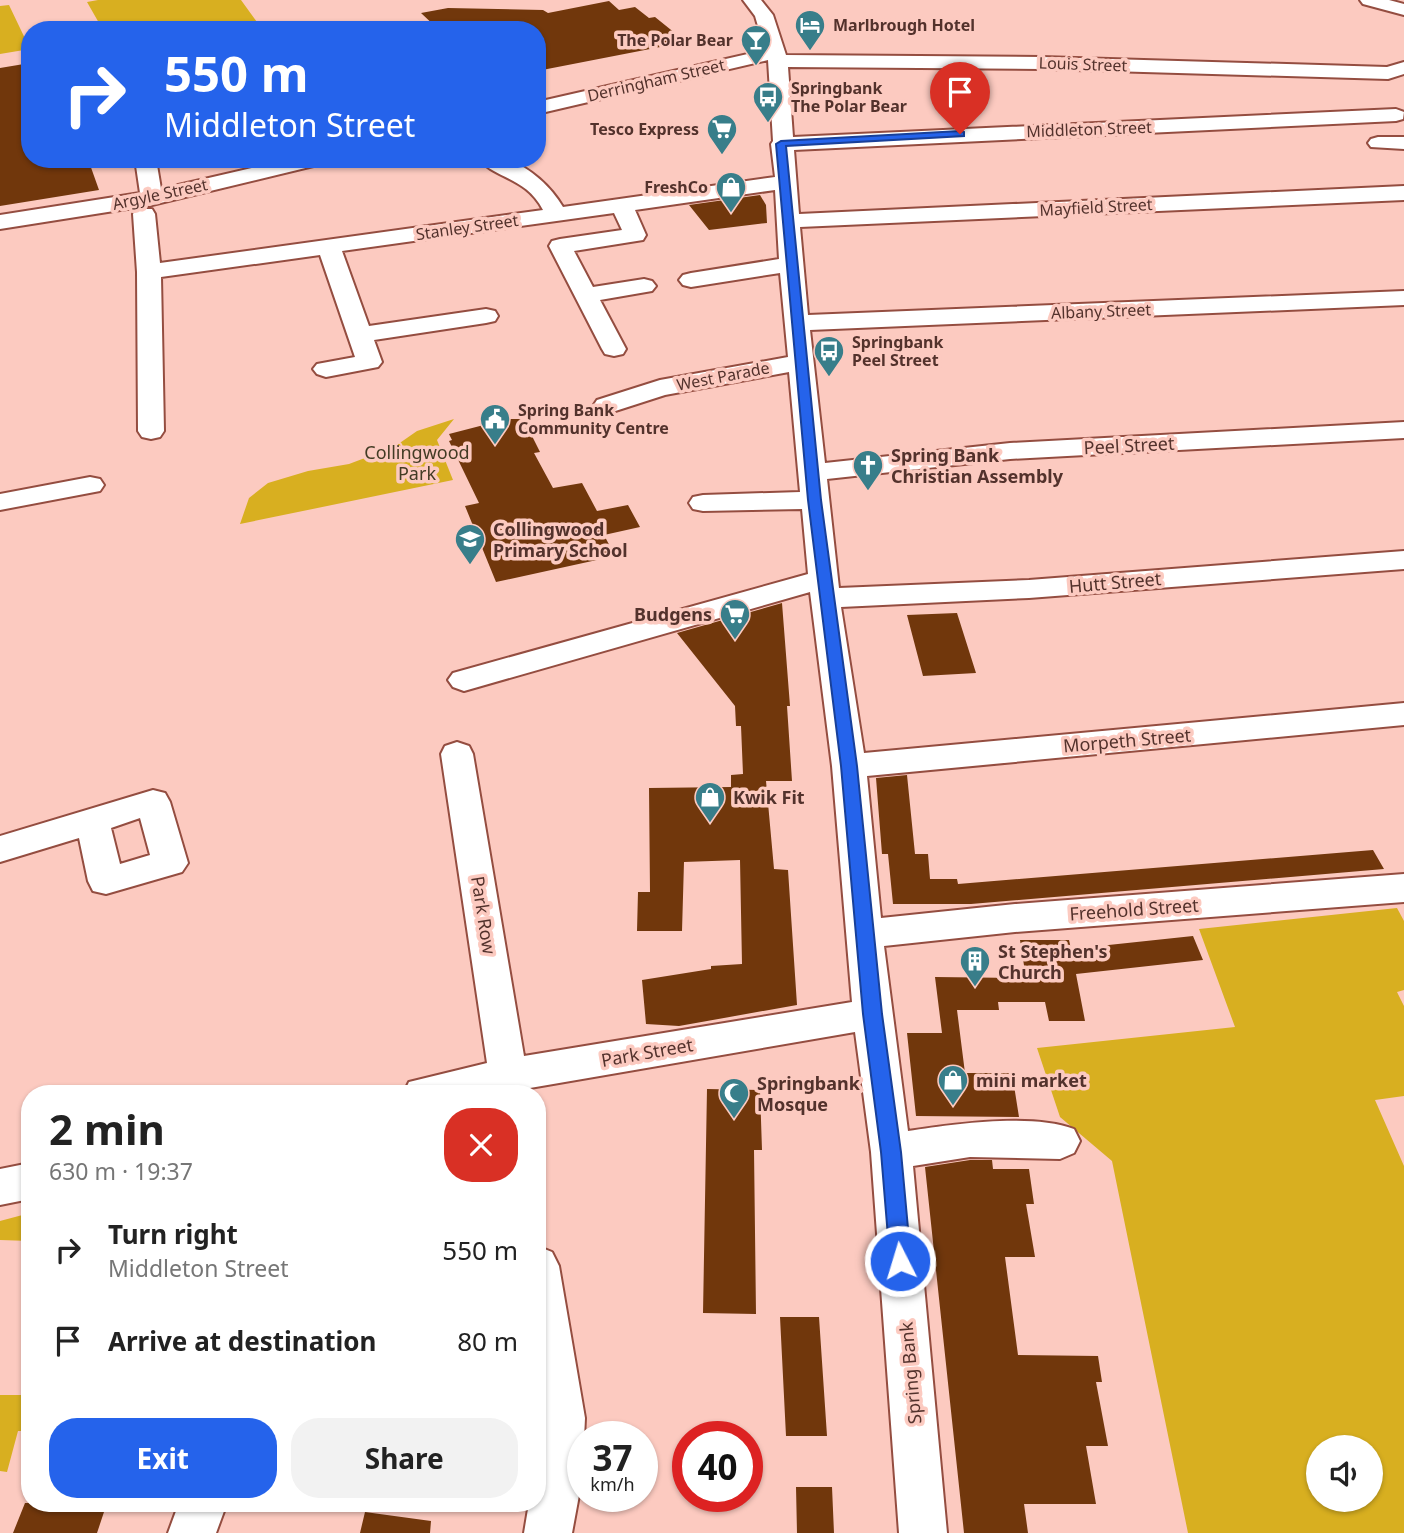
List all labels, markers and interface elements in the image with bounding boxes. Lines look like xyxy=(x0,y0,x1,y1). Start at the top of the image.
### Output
hotel icon: Marlbrough Hotel xyxy=(793,8,827,52)
place label: Marlbrough Hotel xyxy=(833,14,975,36)
bar icon: The Polar Bear xyxy=(739,23,773,67)
place label: The Polar Bear xyxy=(617,29,733,51)
text: 550 m xyxy=(164,40,309,106)
icon: right xyxy=(49,49,140,140)
street label: Louis Street xyxy=(1038,51,1128,77)
street label: Derringham Street xyxy=(585,53,727,107)
pin xyxy=(930,62,990,134)
icon: arrive xyxy=(941,73,979,111)
place label: Springbank The Polar Bear xyxy=(791,77,907,117)
bus stop icon: Springbank The Polar Bear xyxy=(751,80,785,124)
text: Middleton Street xyxy=(164,103,415,146)
supermarket icon: Tesco Express xyxy=(705,112,739,156)
street label: Middleton Street xyxy=(1026,116,1152,142)
place label: Tesco Express xyxy=(590,118,699,140)
shop icon: FreshCo xyxy=(714,170,748,214)
street label: Argyle Street xyxy=(110,173,210,215)
place label: FreshCo xyxy=(644,176,708,198)
street label: Mayfield Street xyxy=(1039,193,1153,221)
street label: Stanley Street xyxy=(414,209,520,245)
street label: Albany Street xyxy=(1051,298,1152,324)
place label: Springbank Peel Street xyxy=(852,331,943,371)
bus stop icon: Springbank Peel Street xyxy=(812,334,846,378)
street label: West Parade xyxy=(675,356,771,396)
place label: Spring Bank Community Centre xyxy=(518,399,669,439)
public building icon: Spring Bank Community Centre xyxy=(478,402,512,446)
street label: Peel Street xyxy=(1083,431,1175,459)
park label: Collingwood Park xyxy=(364,440,470,485)
place label: Spring Bank Christian Assembly xyxy=(891,443,1064,488)
church icon: Spring Bank Christian Assembly xyxy=(851,448,885,492)
place label: Collingwood Primary School xyxy=(493,517,628,562)
school or university icon: Collingwood Primary School xyxy=(453,522,487,566)
street label: Hutt Street xyxy=(1068,566,1163,598)
supermarket icon: Budgens xyxy=(718,597,752,641)
place label: Budgens xyxy=(634,602,712,626)
street label: Morpeth Street xyxy=(1062,722,1193,758)
shop icon: Kwik Fit xyxy=(693,780,727,824)
place label: Kwik Fit xyxy=(733,785,805,809)
street label: Park Row xyxy=(466,874,502,956)
street label: Freehold Street xyxy=(1069,892,1200,925)
place label: St Stephen's Church xyxy=(998,939,1108,984)
building icon: St Stephen's Church xyxy=(958,944,992,988)
street label: Park Street xyxy=(599,1032,695,1072)
shop icon: mini market xyxy=(936,1063,970,1107)
place label: mini market xyxy=(976,1068,1087,1092)
place label: Springbank Mosque xyxy=(757,1071,861,1116)
mosque icon: Springbank Mosque xyxy=(717,1076,751,1120)
text: 2 min xyxy=(49,1100,165,1157)
button: close xyxy=(444,1108,518,1182)
text: 630 m · 19:37 xyxy=(49,1155,193,1187)
text: Turn right xyxy=(108,1216,238,1252)
position arrow xyxy=(863,1224,937,1298)
icon: right xyxy=(49,1231,87,1269)
text: 550 m xyxy=(442,1232,518,1268)
text: Middleton Street xyxy=(108,1252,289,1284)
street label: Spring Bank xyxy=(894,1321,926,1425)
icon: arrive xyxy=(49,1322,87,1360)
text: Arrive at destination xyxy=(108,1323,377,1359)
text: 80 m xyxy=(457,1323,518,1359)
button: Exit xyxy=(49,1418,277,1498)
button: Share xyxy=(291,1418,518,1498)
speed limit sign: 40 xyxy=(672,1421,763,1512)
text: 37 xyxy=(592,1434,633,1481)
map controls xyxy=(1306,1435,1383,1512)
button: sound xyxy=(1306,1435,1383,1512)
text: km/h xyxy=(590,1472,635,1496)

